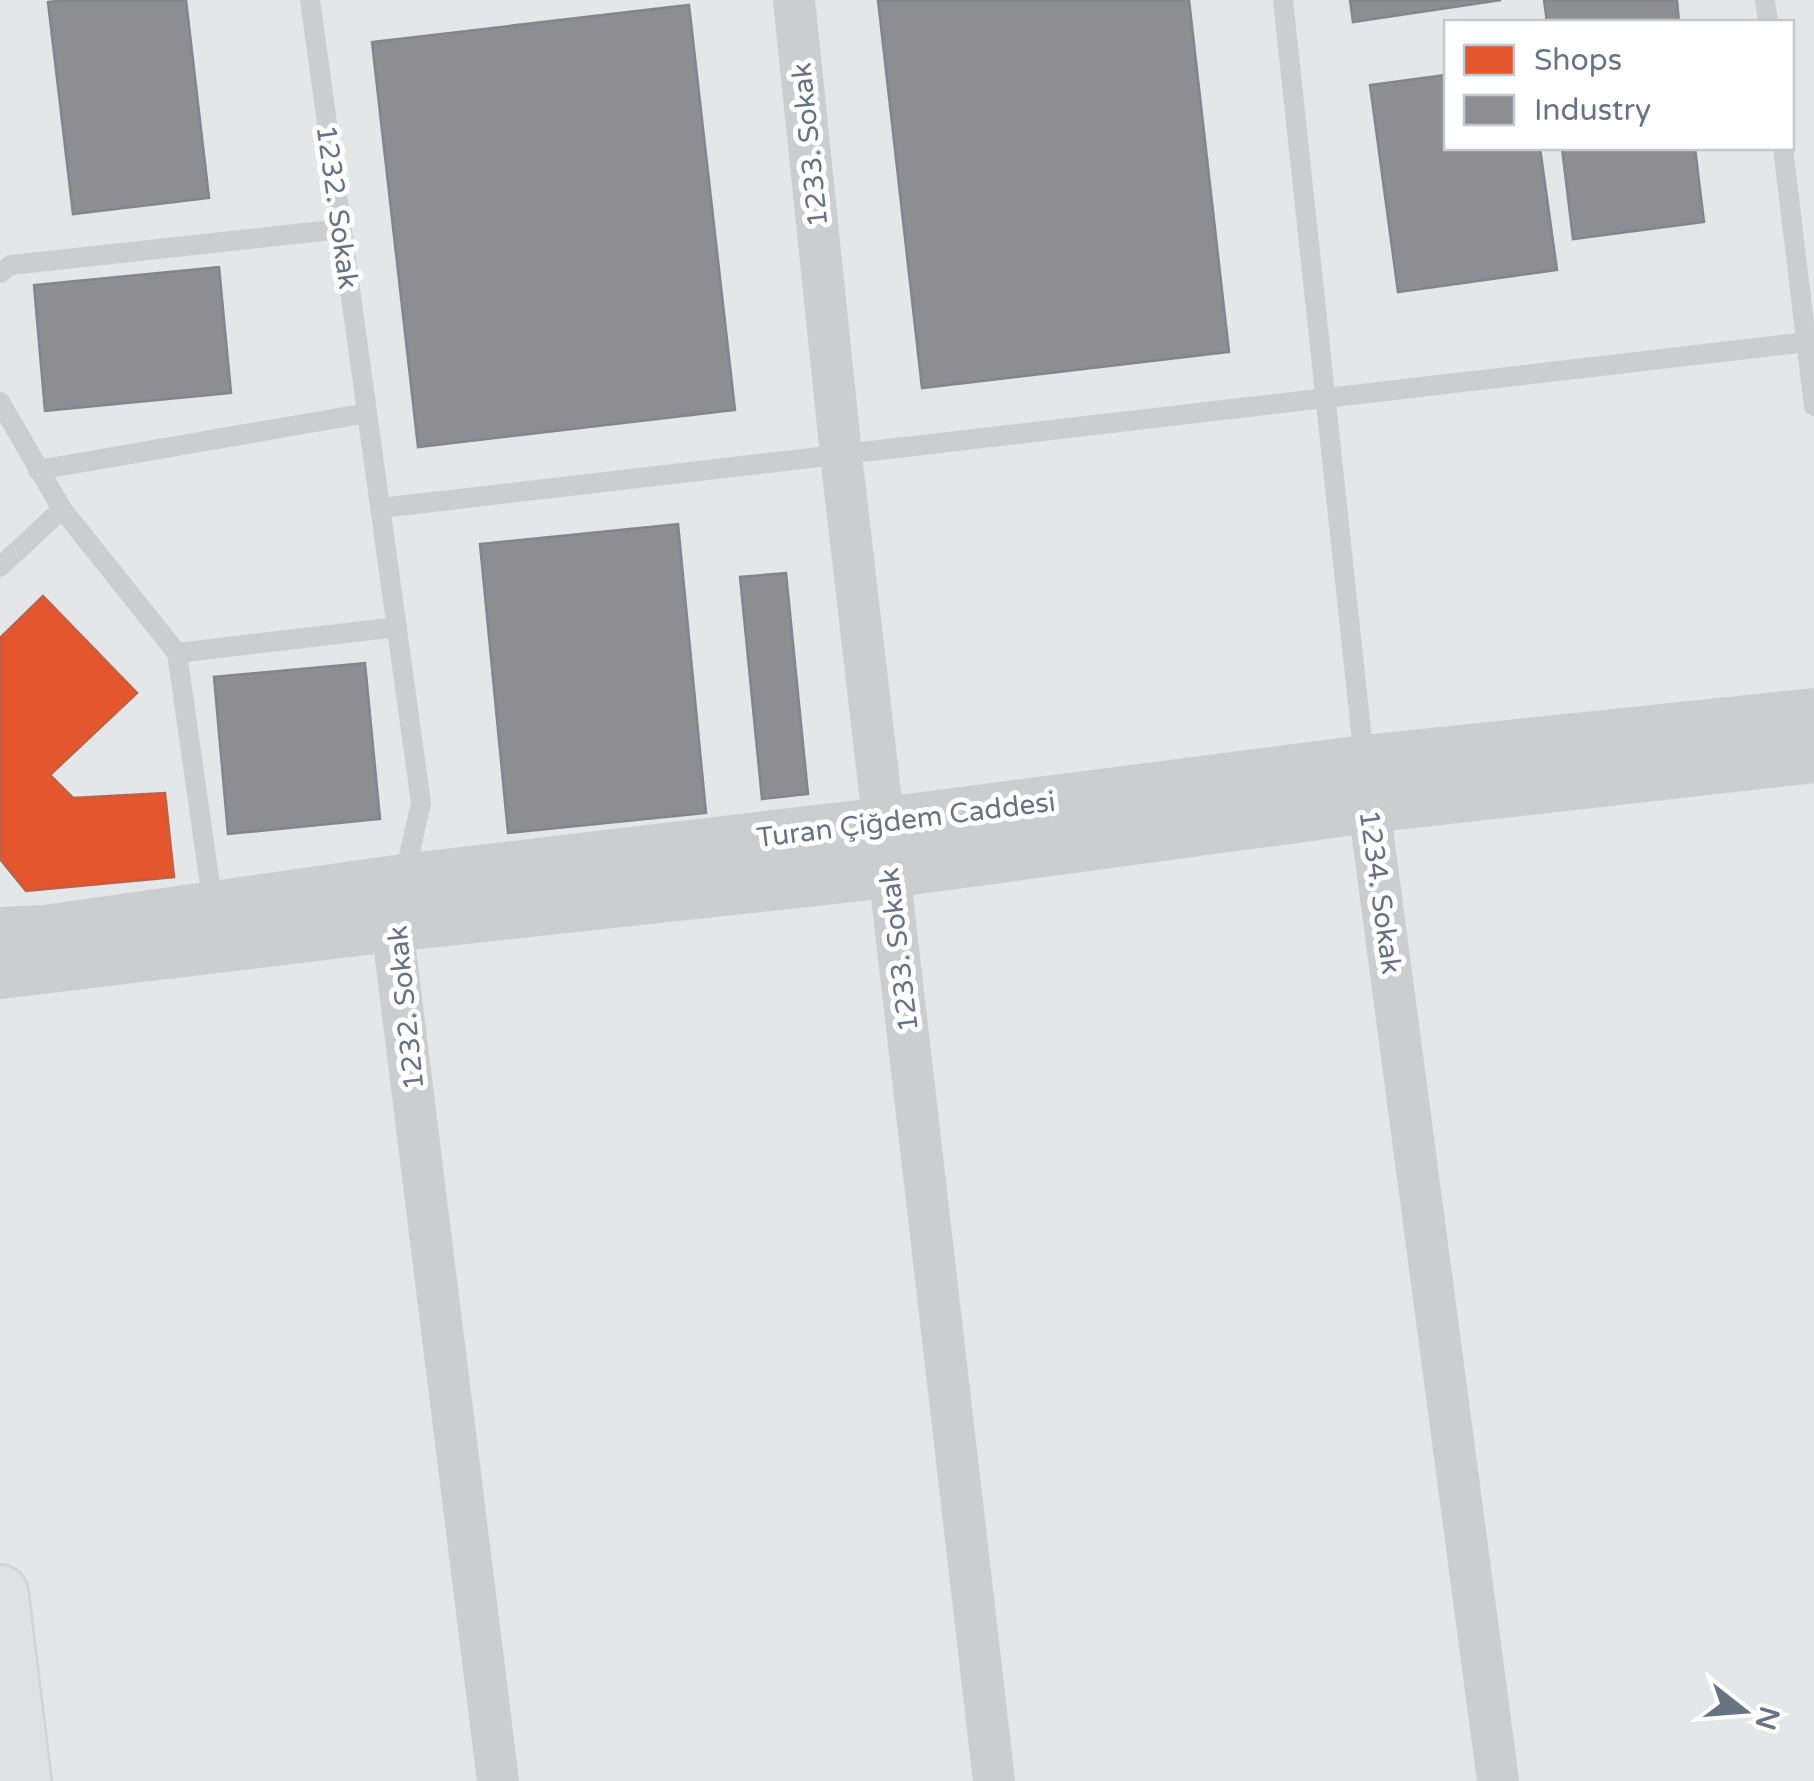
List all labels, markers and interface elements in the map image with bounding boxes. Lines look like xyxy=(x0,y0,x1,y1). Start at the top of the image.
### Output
legend xyxy=(1444,20,1794,150)
text: Shops xyxy=(1534,42,1622,79)
street label: 1233. Sokak xyxy=(784,61,836,229)
text: Industry xyxy=(1534,92,1651,129)
street label: 1232. Sokak xyxy=(309,123,365,291)
street label: Turan Çiğdem Caddesi xyxy=(755,785,1057,855)
street label: 1234. Sokak xyxy=(1352,808,1408,976)
street label: 1233. Sokak xyxy=(872,866,926,1034)
street label: 1232. Sokak xyxy=(380,924,432,1092)
north arrow xyxy=(1694,1661,1794,1761)
text: N xyxy=(1747,1702,1786,1734)

